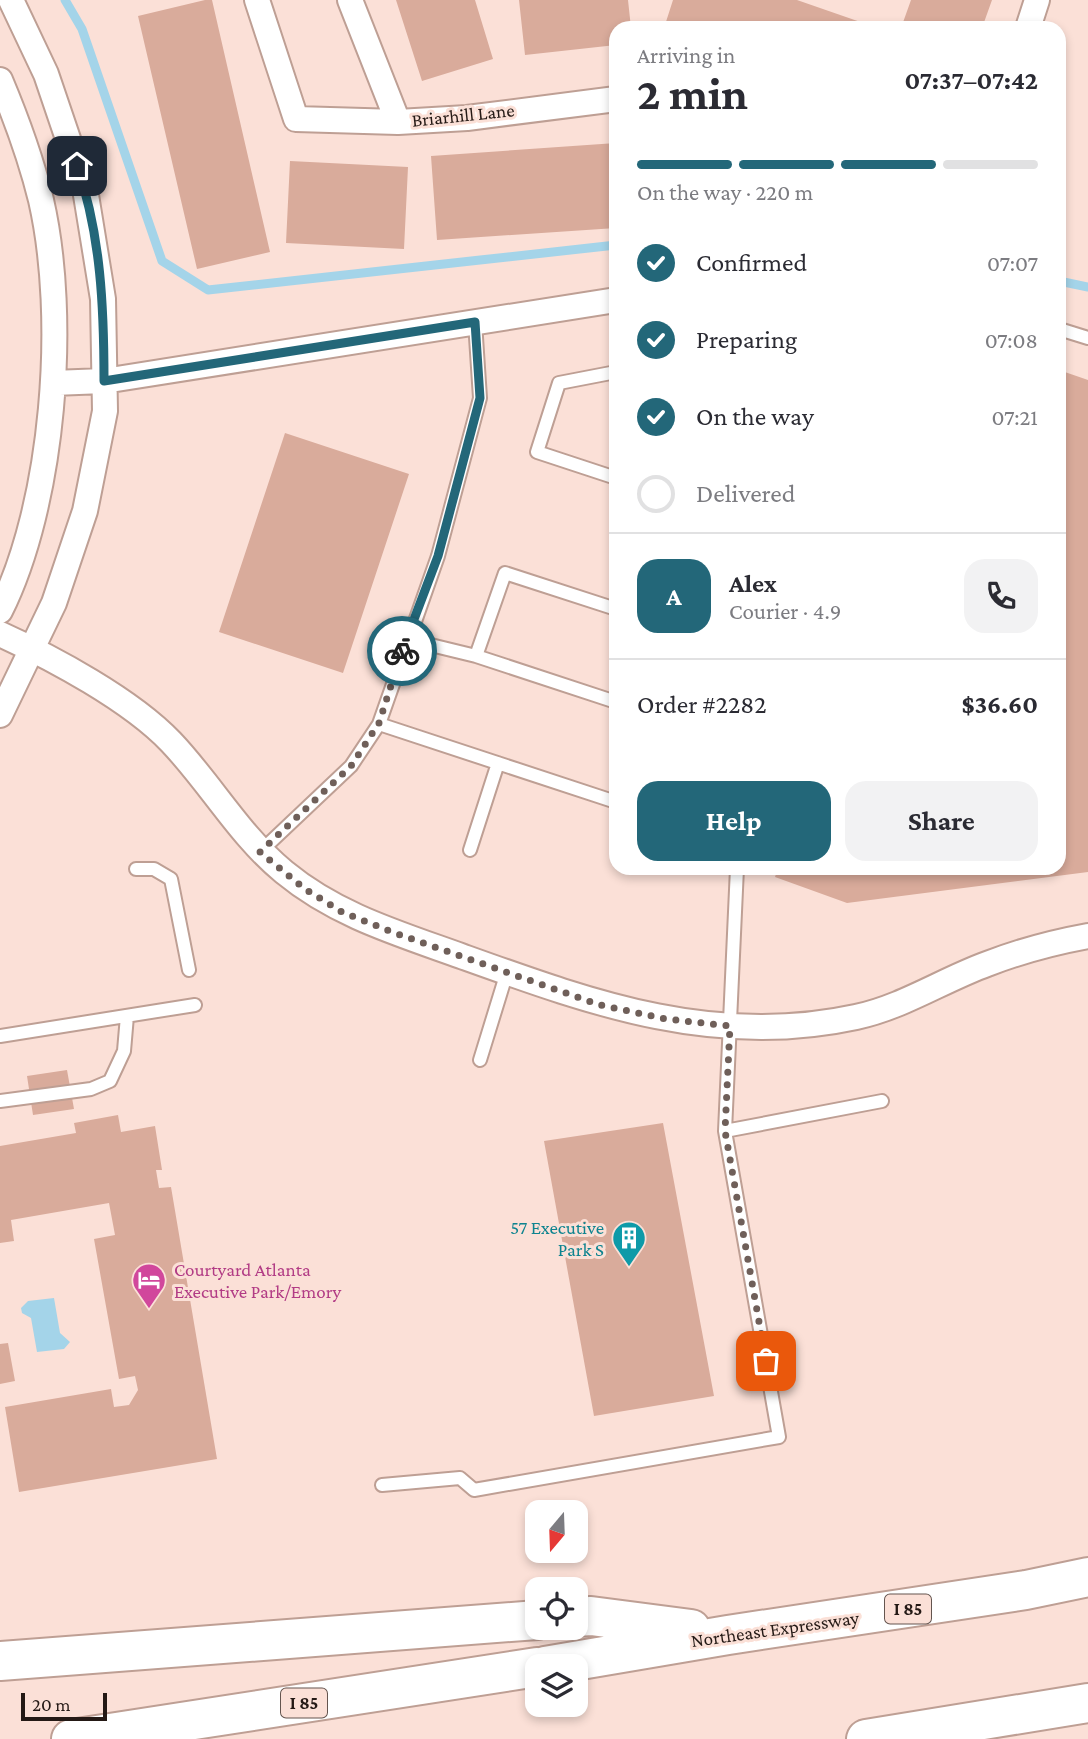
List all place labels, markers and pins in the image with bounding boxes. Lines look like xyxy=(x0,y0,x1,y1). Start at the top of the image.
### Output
pin xyxy=(47,136,107,196)
place label: 57 Executive Park S xyxy=(510,1217,604,1260)
building icon: 57 Executive Park S xyxy=(610,1219,648,1268)
place label: Courtyard Atlanta Executive Park/Emory xyxy=(174,1259,342,1302)
hotel icon: Courtyard Atlanta Executive Park/Emory xyxy=(130,1261,168,1310)
pin xyxy=(736,1331,796,1391)

